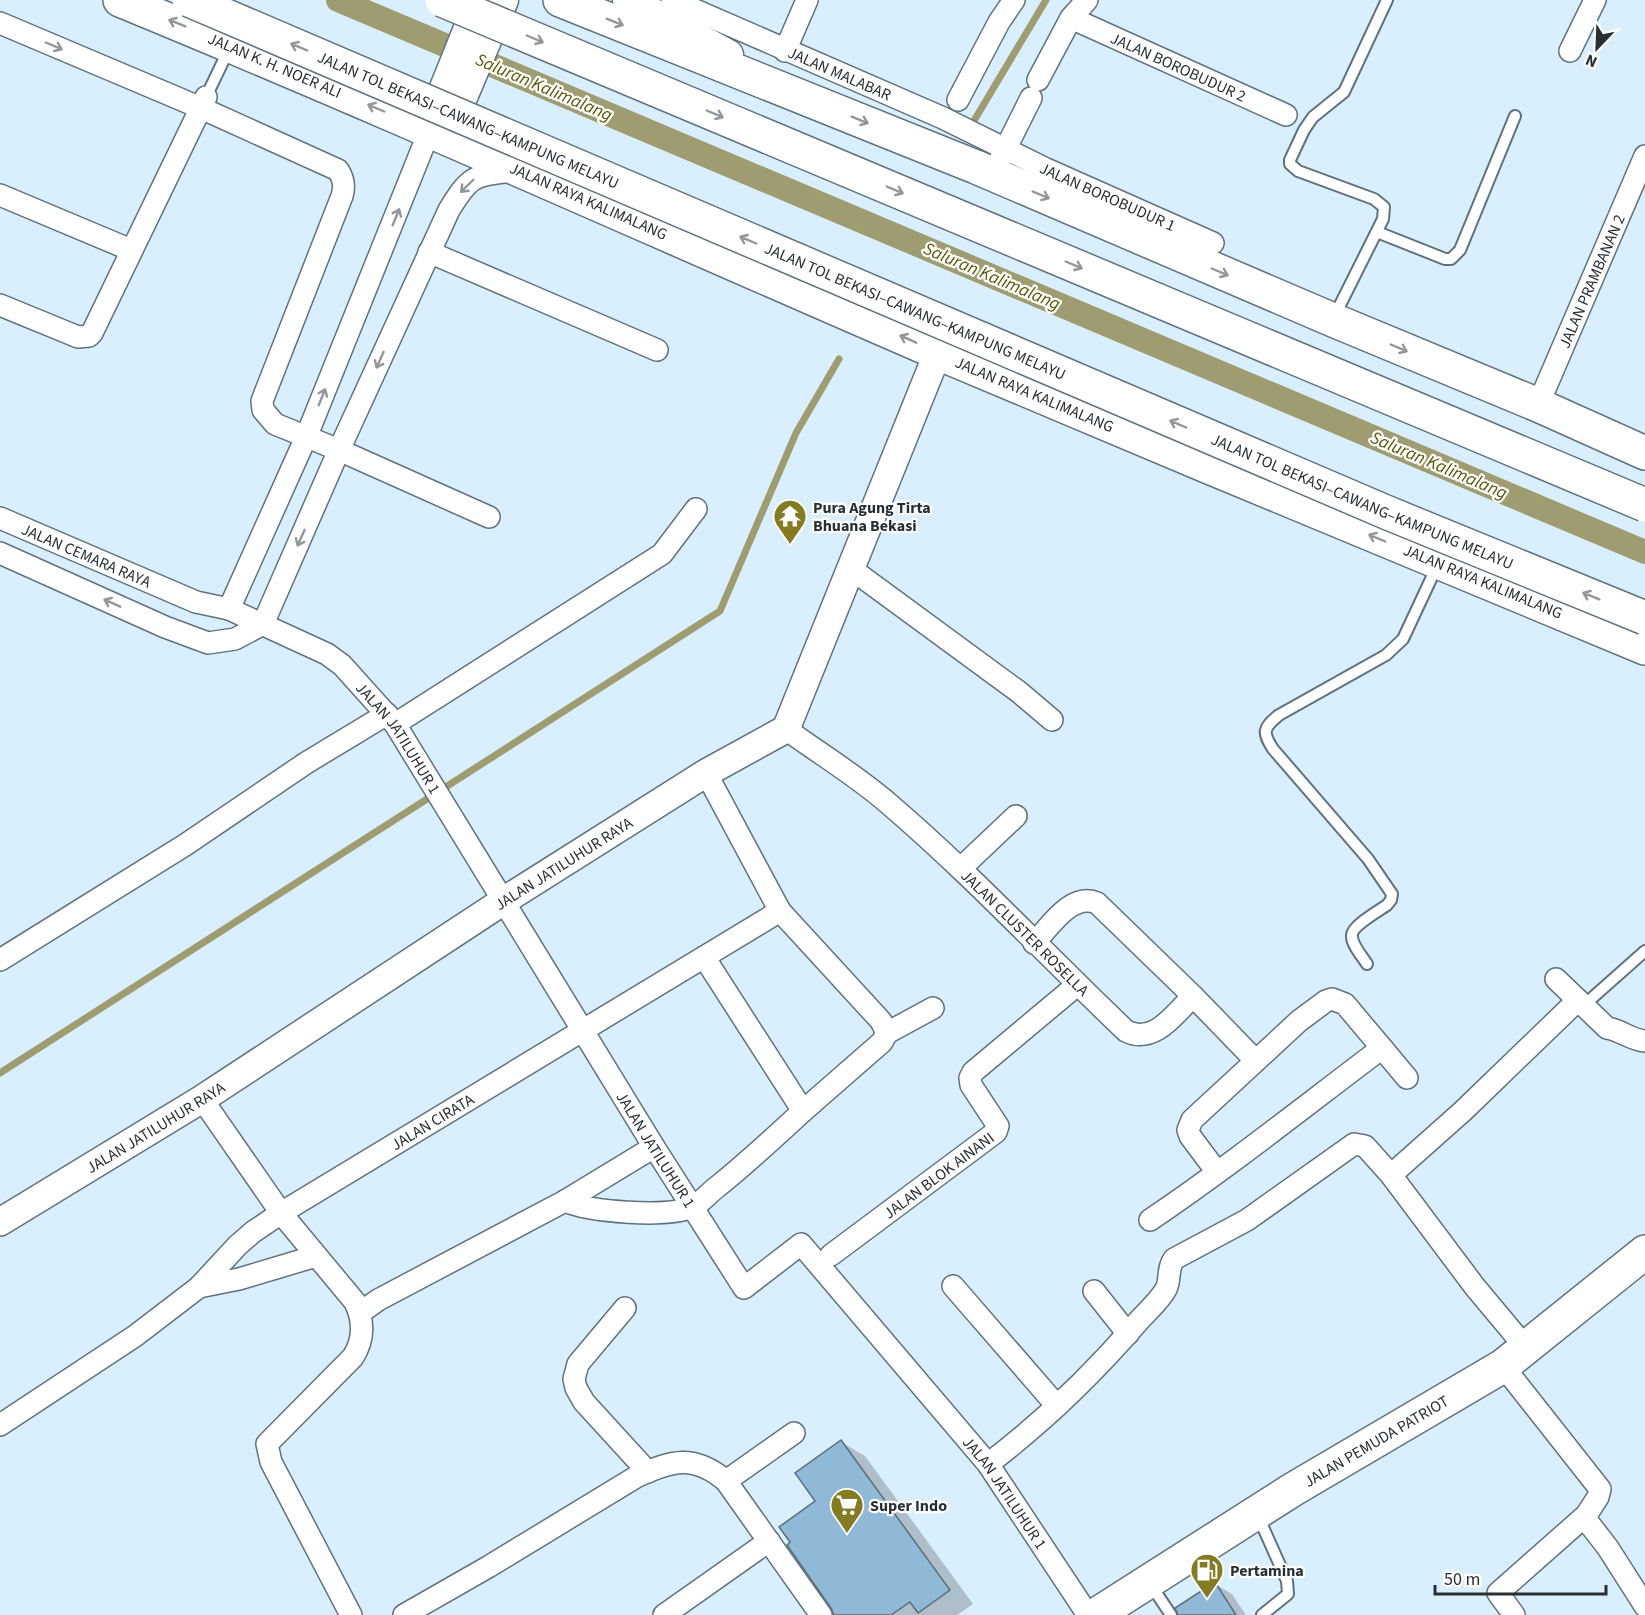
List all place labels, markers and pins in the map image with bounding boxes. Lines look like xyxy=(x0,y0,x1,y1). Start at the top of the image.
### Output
place label: Pura Agung Tirta Bhuana Bekasi xyxy=(813,497,931,537)
temple icon: Pura Agung Tirta Bhuana Bekasi xyxy=(772,498,808,545)
supermarket icon: Super Indo xyxy=(829,1487,865,1534)
place label: Super Indo xyxy=(870,1495,947,1517)
fuel station icon: Pertamina xyxy=(1189,1552,1225,1599)
place label: Pertamina xyxy=(1230,1560,1304,1582)

